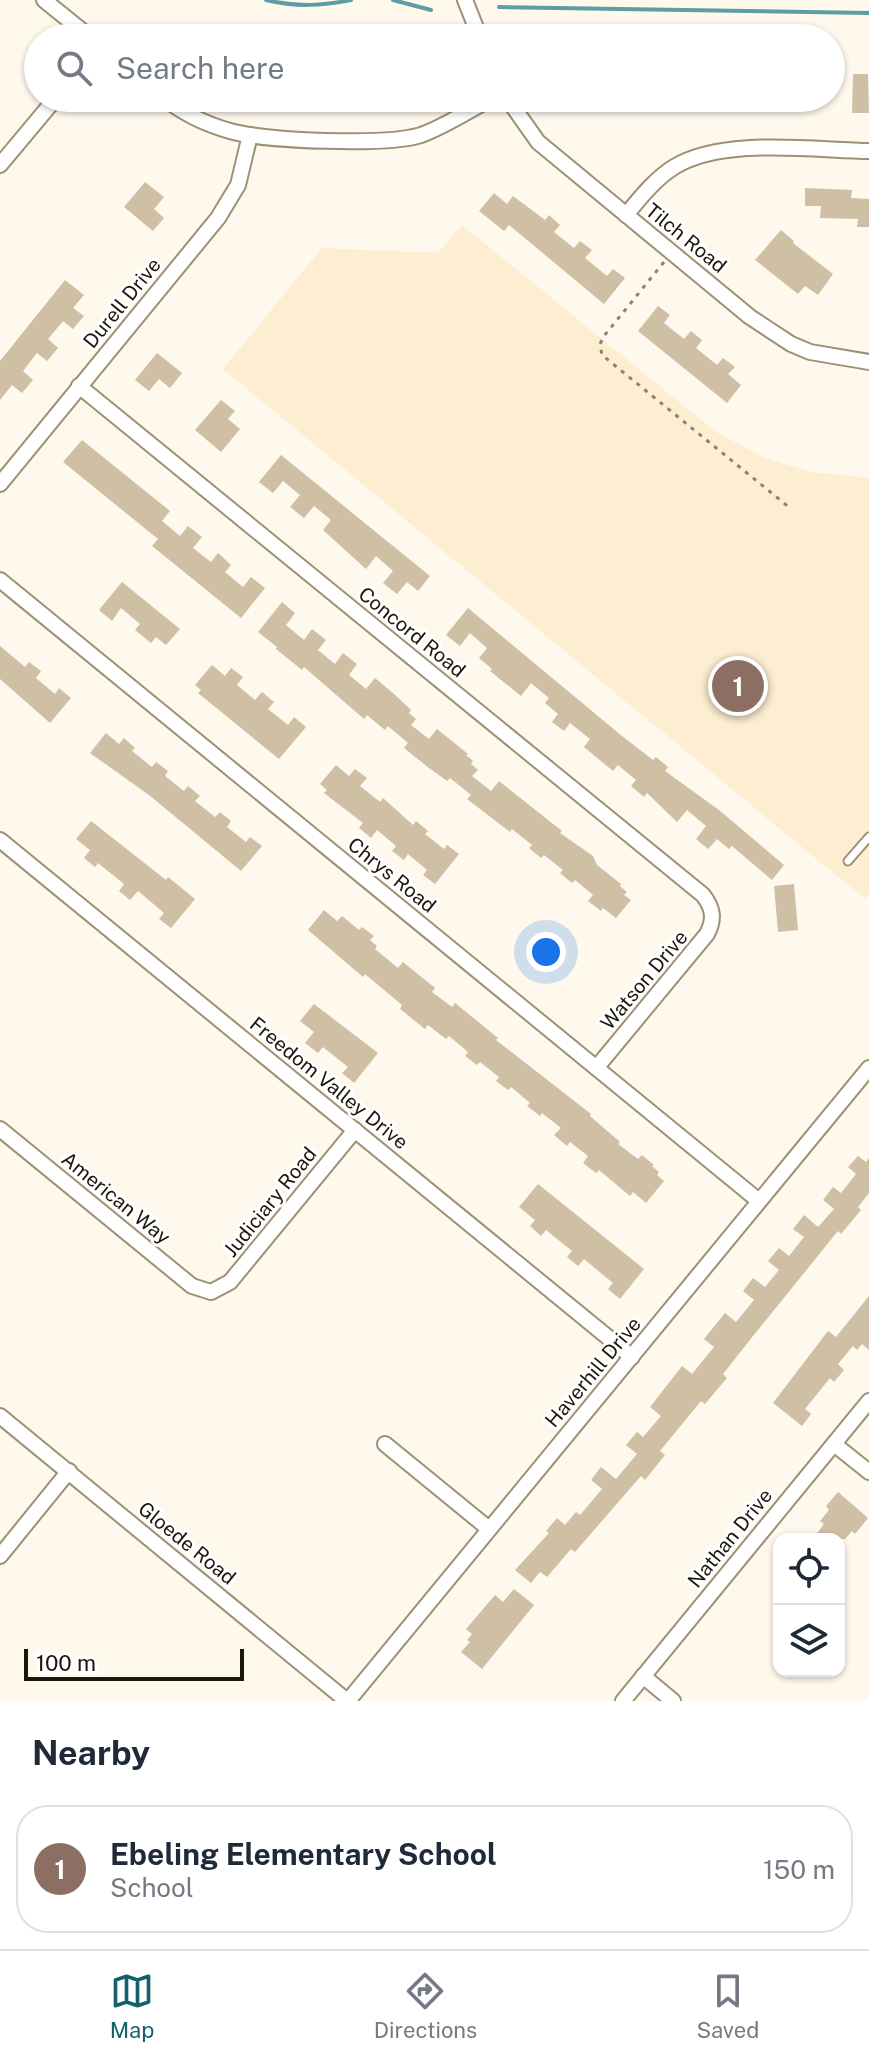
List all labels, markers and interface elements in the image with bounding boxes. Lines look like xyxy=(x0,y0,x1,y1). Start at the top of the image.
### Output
search box xyxy=(24,24,845,112)
icon: search xyxy=(52,46,96,90)
text: Search here xyxy=(116,50,284,86)
street label: Tilch Road xyxy=(641,198,731,278)
street label: Durell Drive xyxy=(78,253,166,353)
street label: Concord Road xyxy=(354,582,470,682)
pin: 1 xyxy=(712,656,764,716)
street label: Chrys Road xyxy=(343,832,441,918)
street label: Watson Drive xyxy=(596,925,692,1035)
your location xyxy=(526,932,566,972)
street label: Freedom Valley Drive xyxy=(245,1012,413,1154)
street label: Judiciary Road xyxy=(218,1142,322,1262)
street label: American Way xyxy=(57,1147,175,1249)
street label: Haverhill Drive xyxy=(540,1312,646,1432)
street label: Nathan Drive xyxy=(683,1484,777,1592)
street label: Gloede Road xyxy=(134,1496,240,1590)
map controls xyxy=(773,1533,845,1677)
button: locate xyxy=(773,1533,845,1605)
button: layers xyxy=(773,1605,845,1677)
scale bar xyxy=(24,1645,244,1681)
text: 100 m xyxy=(36,1650,96,1676)
text: Nearby xyxy=(32,1733,150,1773)
text: Ebeling Elementary School xyxy=(110,1836,497,1872)
text: 1 xyxy=(54,1854,66,1885)
text: 150 m xyxy=(763,1854,835,1885)
text: School xyxy=(110,1872,194,1903)
tab: Map xyxy=(110,1969,154,2043)
tab: Directions xyxy=(374,1969,477,2043)
tab: Saved xyxy=(696,1969,759,2043)

